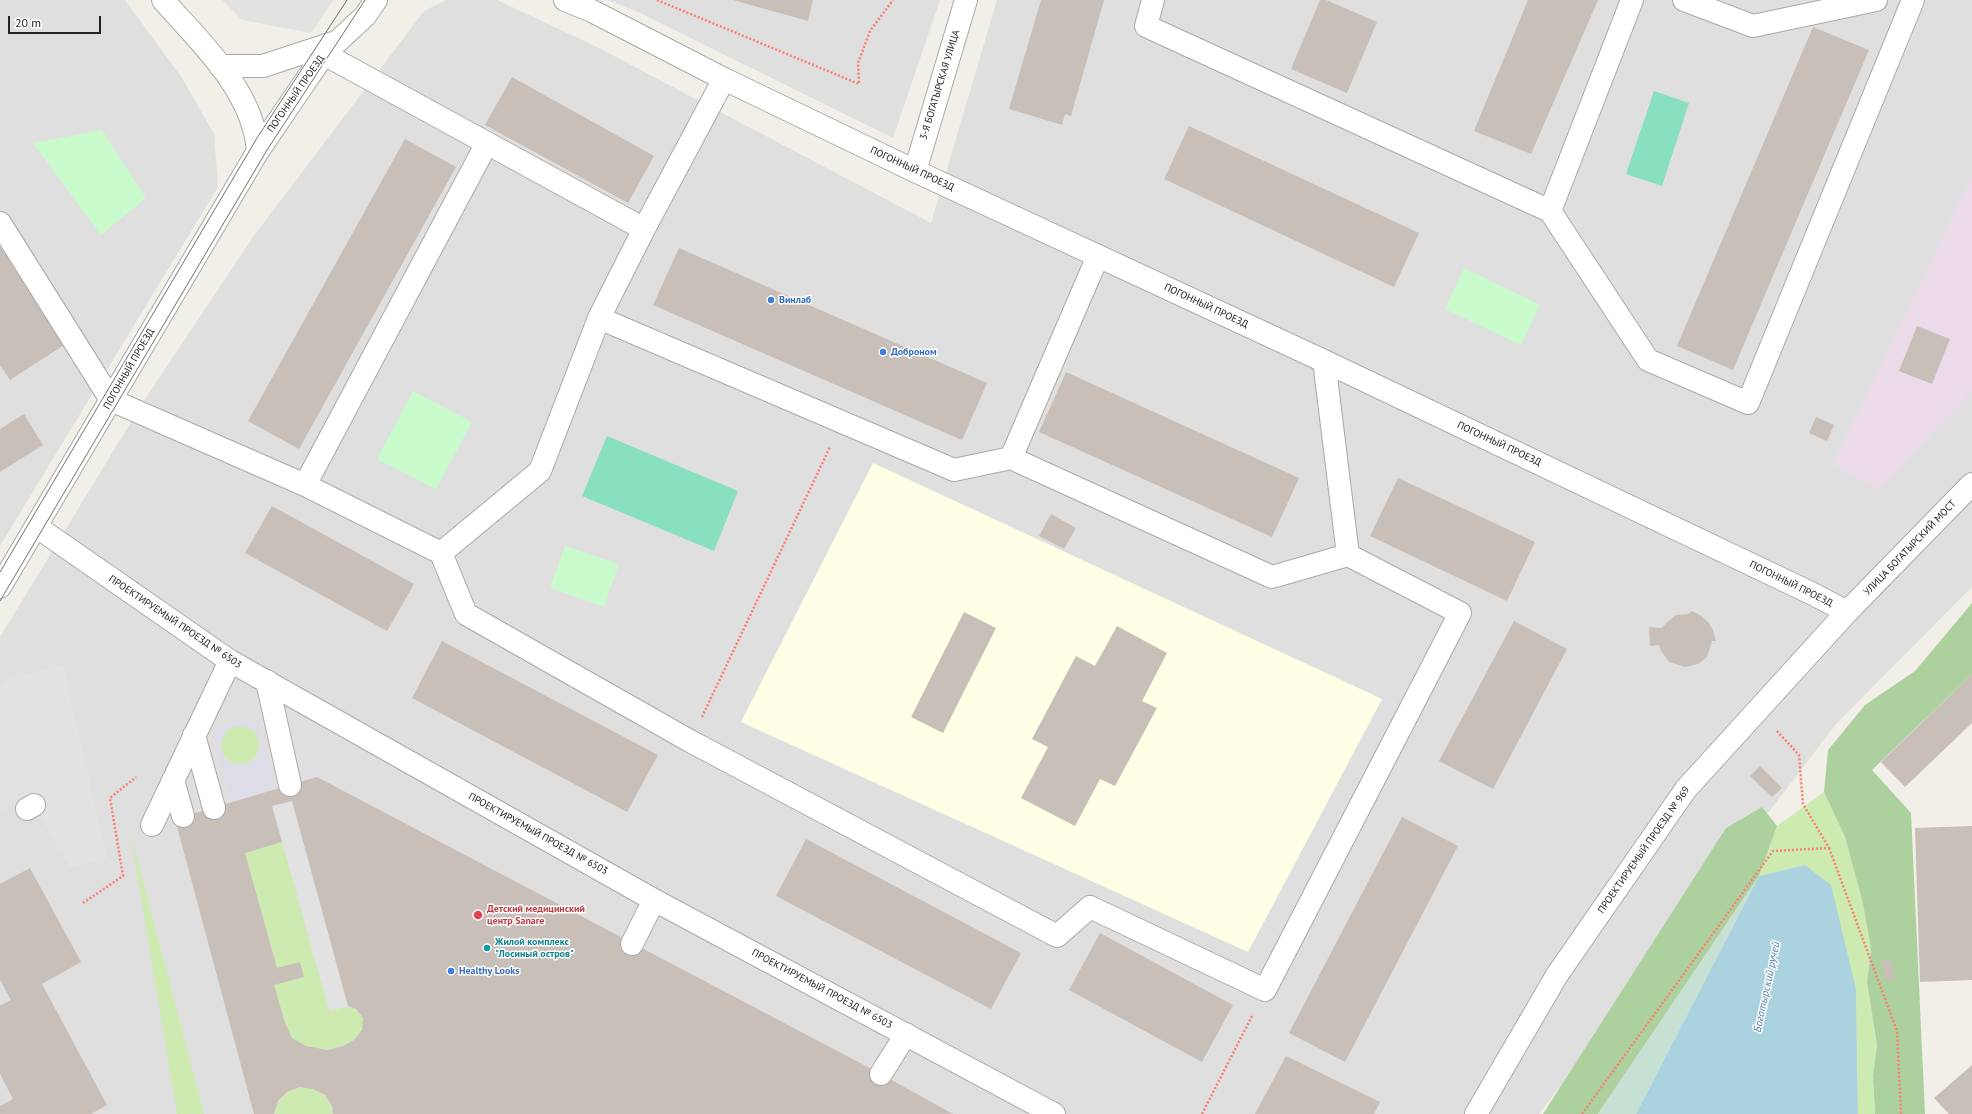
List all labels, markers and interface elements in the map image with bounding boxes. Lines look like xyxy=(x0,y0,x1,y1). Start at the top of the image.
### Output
scale bar xyxy=(10,8,103,34)
text: 20 m xyxy=(15,15,41,30)
street label: 3-Я БОГАТЫРСКАЯ УЛИЦА xyxy=(918,29,962,141)
street label: ПОГОННЫЙ ПРОЕЗД xyxy=(265,53,327,135)
street label: ПОГОННЫЙ ПРОЕЗД xyxy=(868,144,956,194)
street label: ПОГОННЫЙ ПРОЕЗД xyxy=(1162,281,1250,331)
place label: Винлаб xyxy=(779,294,811,306)
marker: Винлаб xyxy=(766,295,776,305)
street label: ПОГОННЫЙ ПРОЕЗД xyxy=(101,326,157,412)
place label: Доброном xyxy=(891,346,937,358)
marker: Доброном xyxy=(878,347,888,357)
street label: ПОГОННЫЙ ПРОЕЗД xyxy=(1455,419,1543,469)
street label: УЛИЦА БОГАТЫРСКИЙ МОСТ xyxy=(1861,498,1959,598)
street label: ПОГОННЫЙ ПРОЕЗД xyxy=(1747,559,1835,609)
street label: ПРОЕКТИРУЕМЫЙ ПРОЕЗД № 6503 xyxy=(106,573,244,671)
street label: ПРОЕКТИРУЕМЫЙ ПРОЕЗД № 969 xyxy=(1595,784,1693,916)
street label: ПРОЕКТИРУЕМЫЙ ПРОЕЗД № 6503 xyxy=(466,791,610,877)
place label: Детский медицинский центр Sanare xyxy=(487,903,585,926)
marker: Детский медицинский центр Sanare xyxy=(472,909,484,921)
place label: Жилой комплекс "Лосиный остров" xyxy=(495,936,574,960)
water label: Богатырский ручей xyxy=(1751,941,1783,1033)
marker: Жилой комплекс "Лосиный остров" xyxy=(482,943,492,953)
street label: ПРОЕКТИРУЕМЫЙ ПРОЕЗД № 6503 xyxy=(750,947,894,1031)
place label: Healthy Looks xyxy=(459,965,519,977)
marker: Healthy Looks xyxy=(446,966,456,976)

